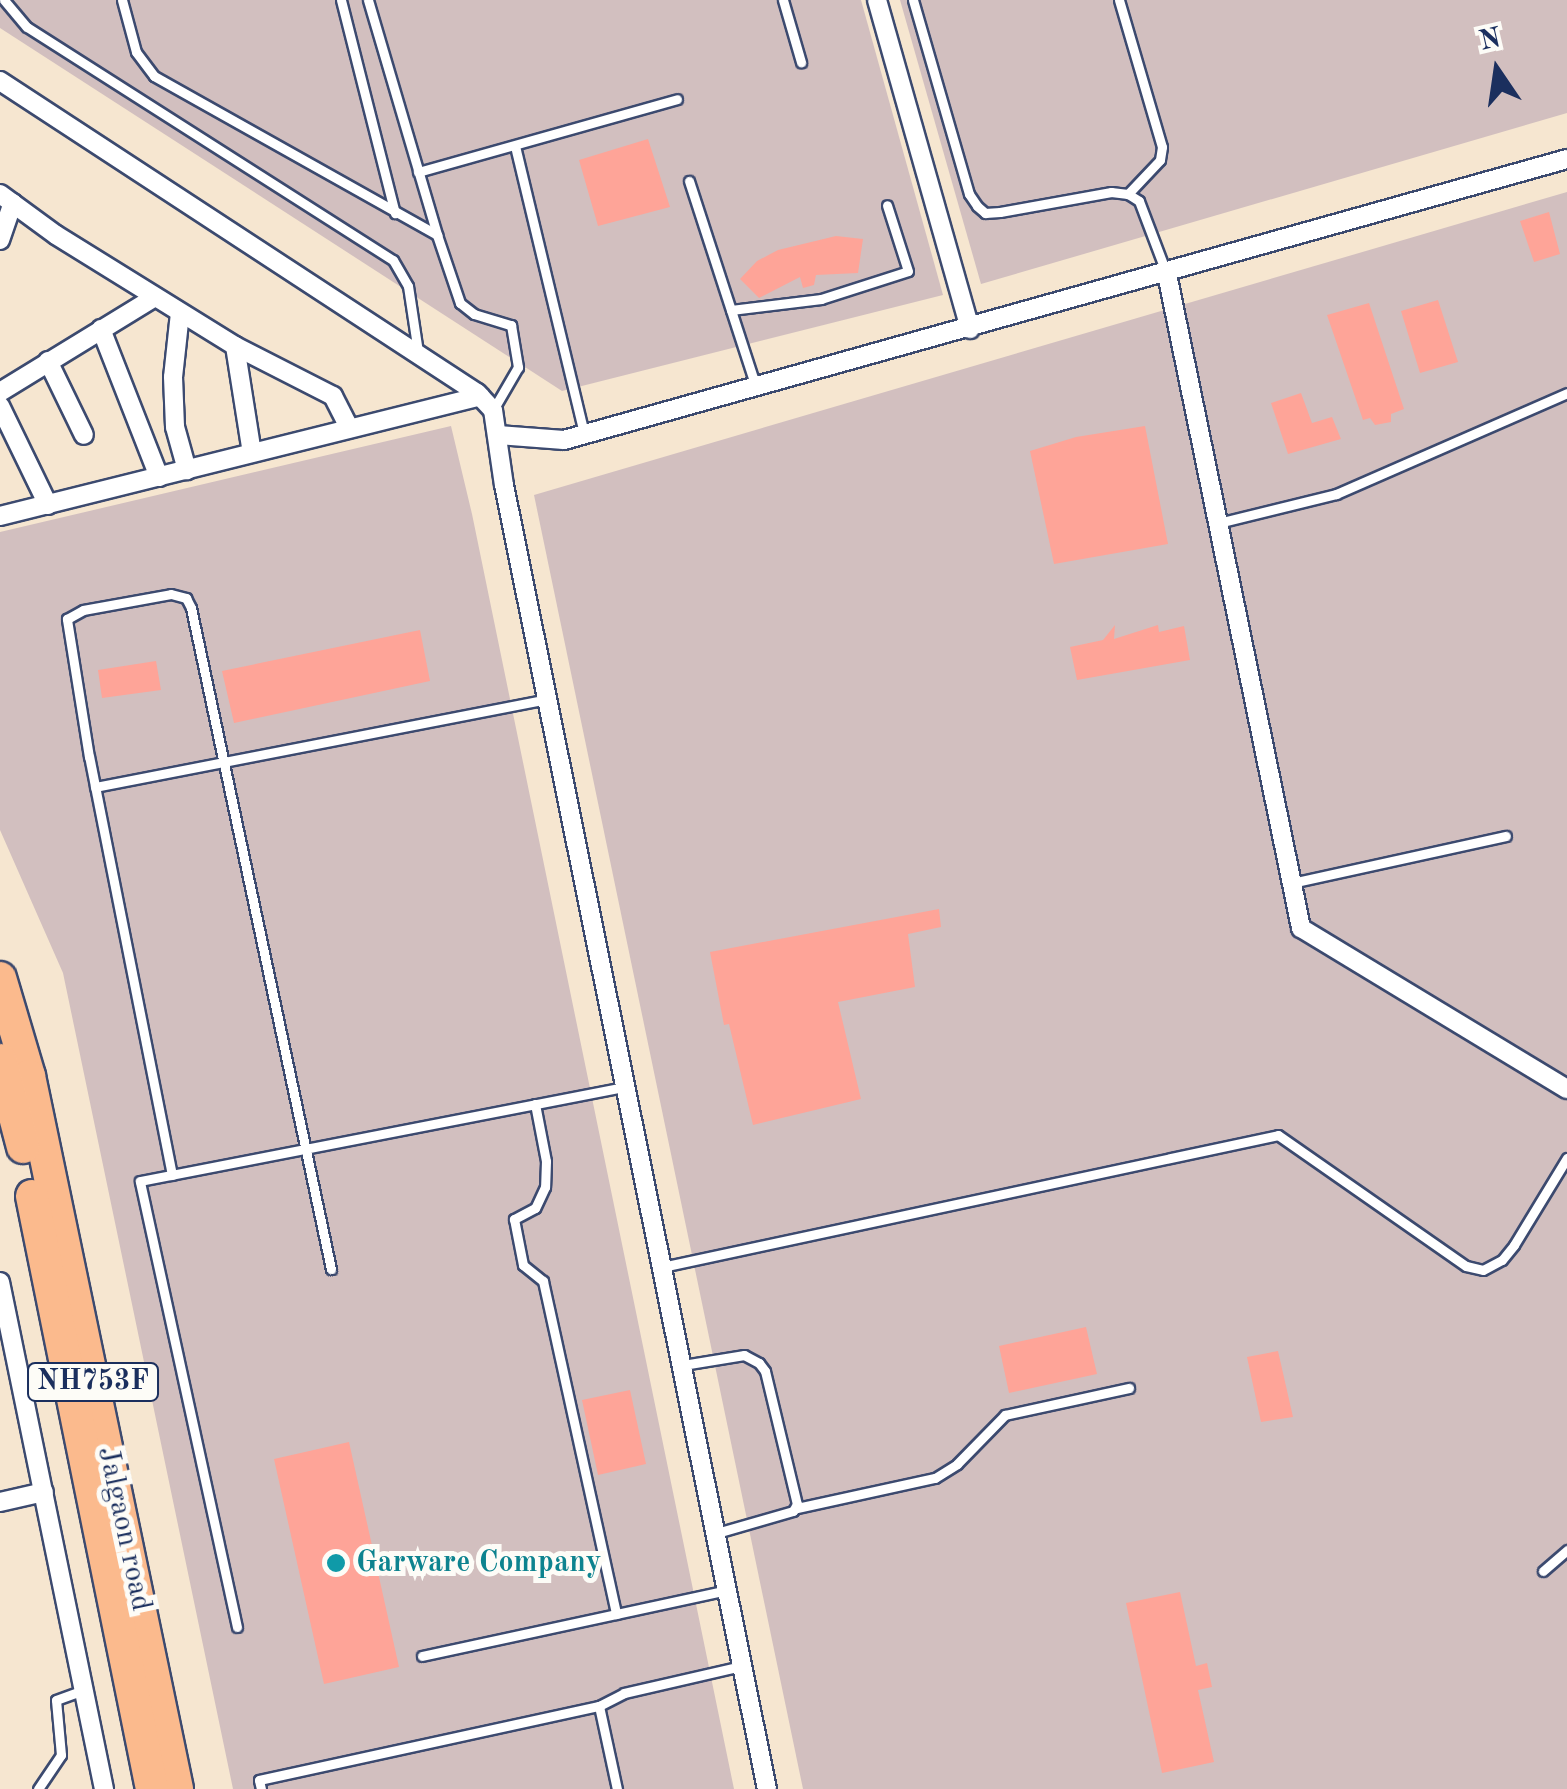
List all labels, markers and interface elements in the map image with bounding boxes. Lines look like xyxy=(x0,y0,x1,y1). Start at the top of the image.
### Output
north arrow xyxy=(1447,20,1547,120)
text: N xyxy=(1477,25,1504,57)
road number: NH753F xyxy=(26,1359,160,1405)
street label: Jalgaon road xyxy=(89,1443,159,1615)
place label: Garware Company xyxy=(356,1545,602,1581)
marker: Garware Company xyxy=(325,1552,347,1574)

